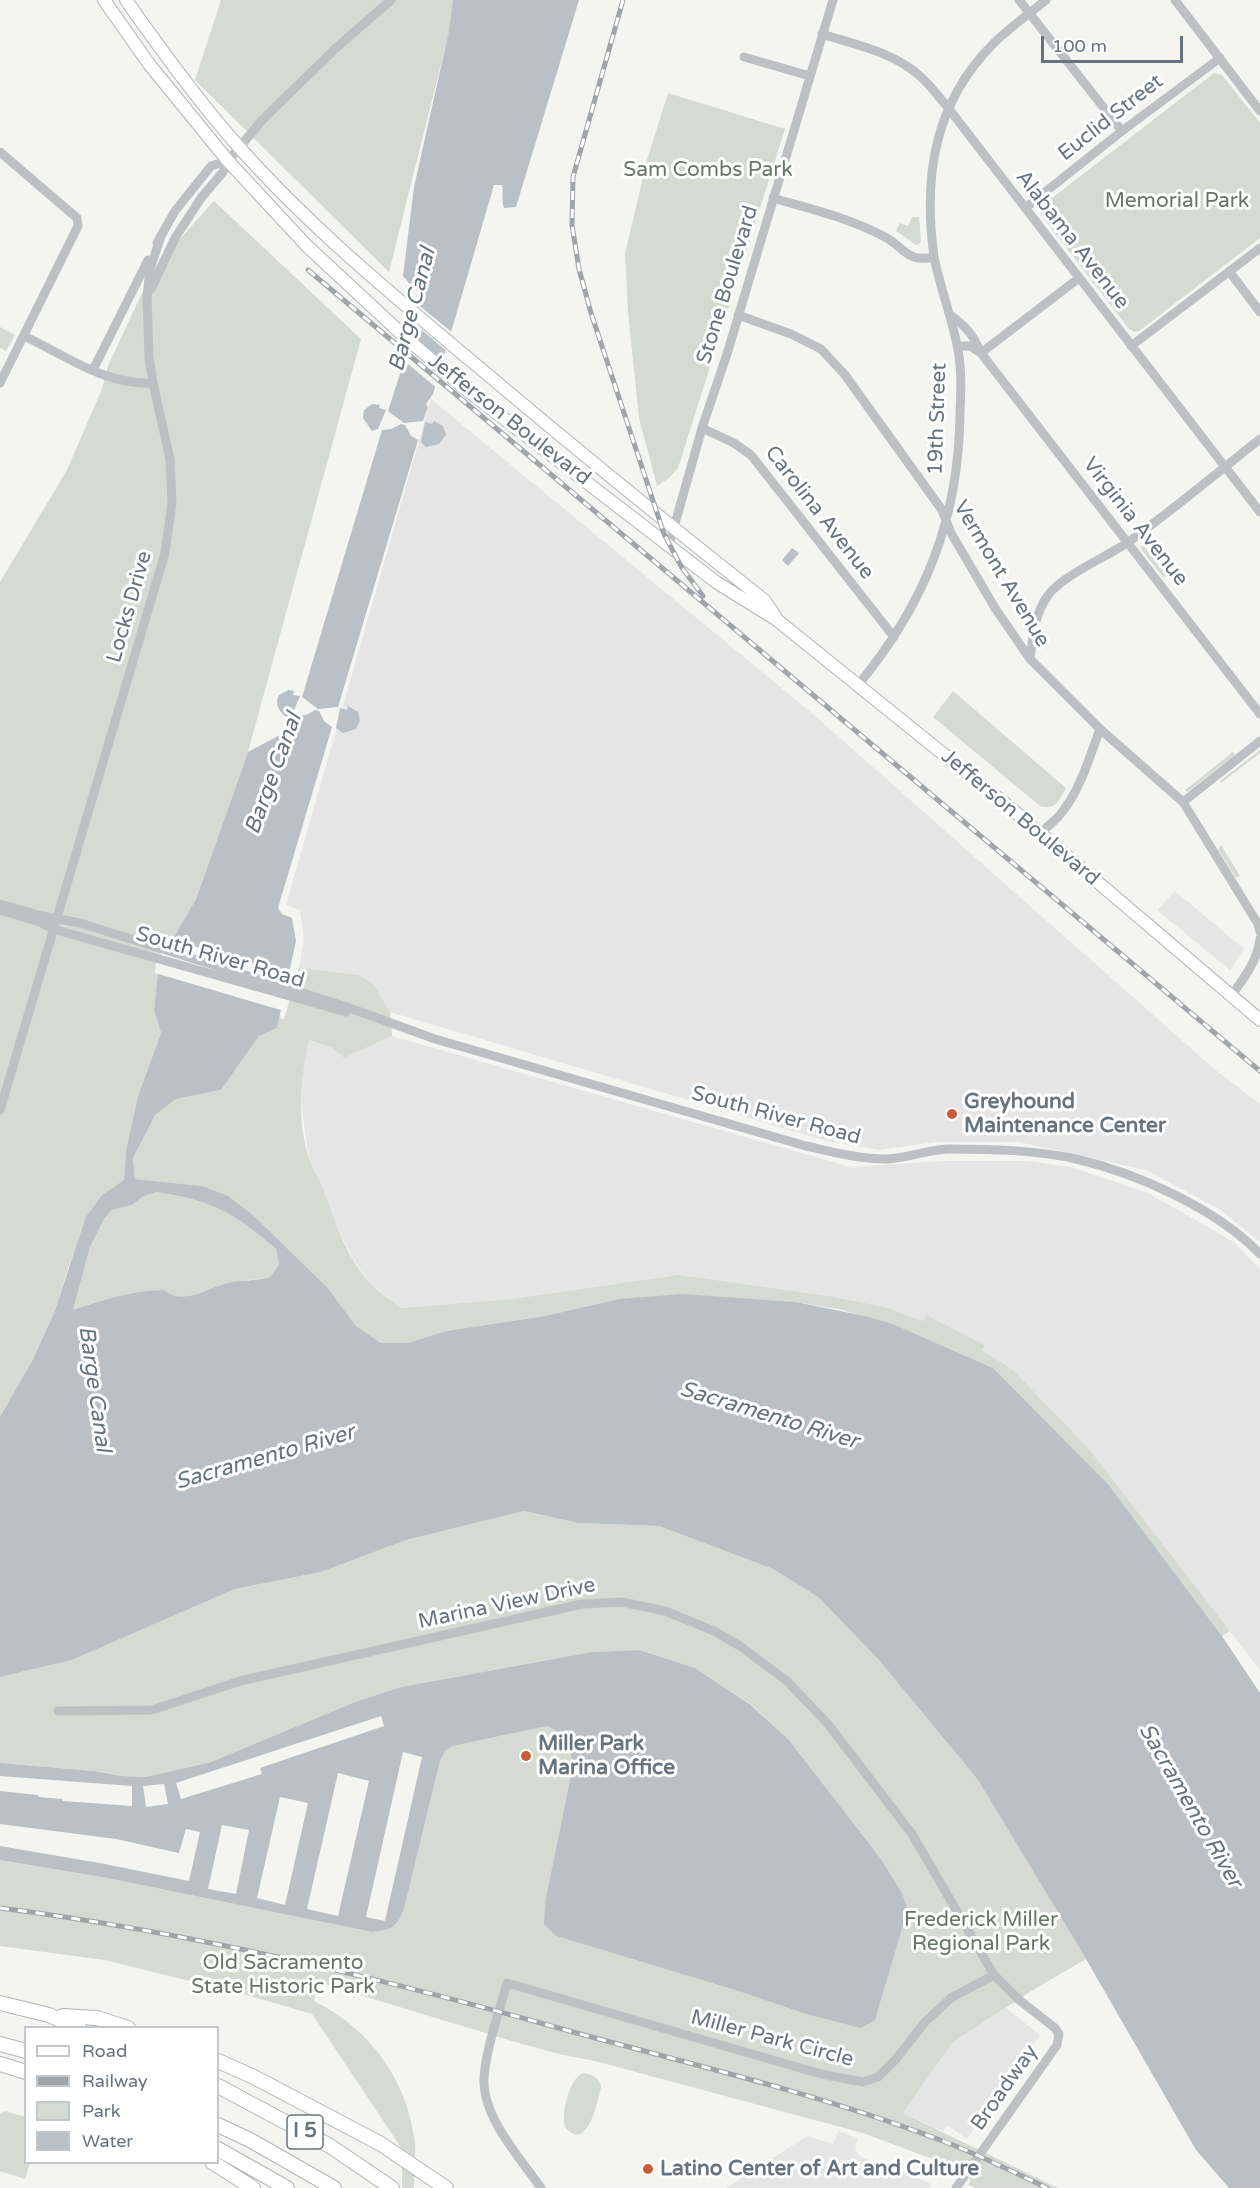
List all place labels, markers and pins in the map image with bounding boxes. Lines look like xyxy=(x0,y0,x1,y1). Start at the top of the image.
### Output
place label: Greyhound Maintenance Center xyxy=(964,1089,1166,1139)
marker: Greyhound Maintenance Center xyxy=(945,1107,959,1121)
place label: Miller Park Marina Office xyxy=(538,1731,675,1781)
marker: Miller Park Marina Office xyxy=(519,1749,533,1763)
place label: Latino Center of Art and Culture xyxy=(660,2156,979,2182)
marker: Latino Center of Art and Culture xyxy=(641,2162,655,2176)

